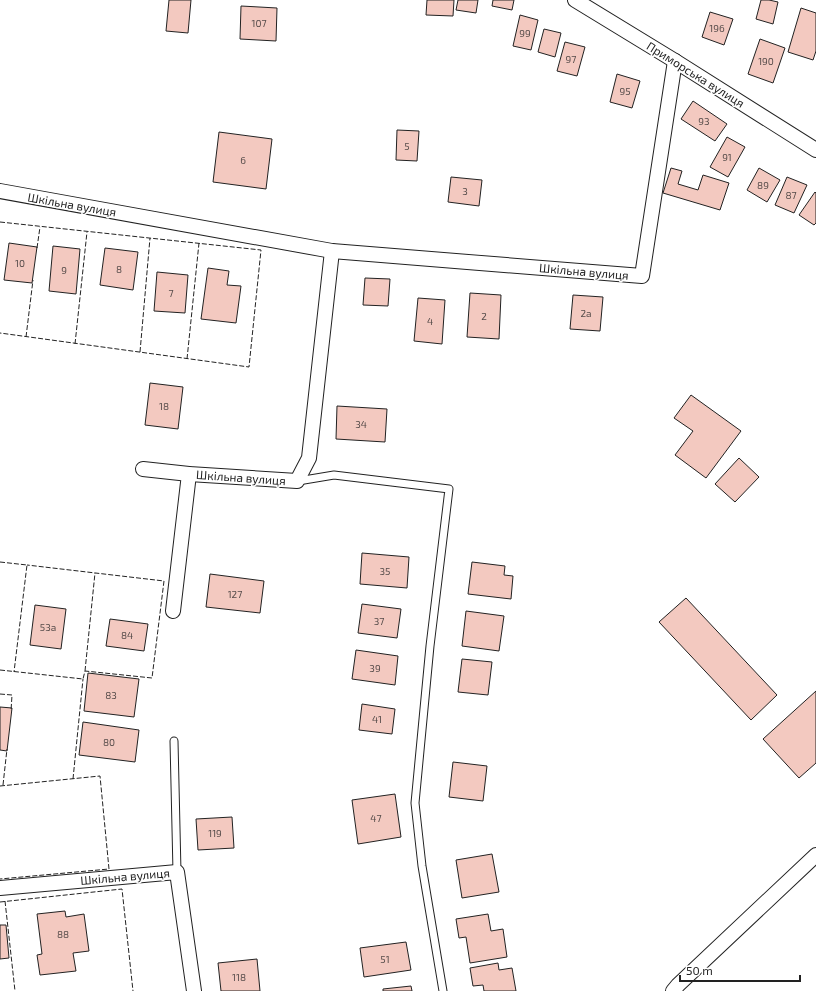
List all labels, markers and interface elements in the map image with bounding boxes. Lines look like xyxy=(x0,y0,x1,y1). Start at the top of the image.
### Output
house number: 107 xyxy=(251,17,267,29)
house number: 196 xyxy=(709,22,725,34)
house number: 99 xyxy=(519,27,531,39)
street label: Приморська вулиця xyxy=(644,38,747,111)
house number: 97 xyxy=(566,53,576,65)
house number: 190 xyxy=(758,55,774,67)
house number: 95 xyxy=(619,85,631,97)
house number: 93 xyxy=(698,115,710,127)
house number: 5 xyxy=(404,140,410,152)
house number: 91 xyxy=(722,151,732,163)
house number: 6 xyxy=(240,154,246,166)
house number: 89 xyxy=(757,179,769,191)
house number: 3 xyxy=(462,185,468,197)
street label: Шкільна вулиця xyxy=(26,189,117,220)
house number: 87 xyxy=(785,189,797,201)
house number: 10 xyxy=(15,257,25,269)
street label: Шкільна вулиця xyxy=(539,260,629,283)
house number: 8 xyxy=(116,263,122,275)
house number: 9 xyxy=(61,264,67,276)
house number: 7 xyxy=(168,287,174,299)
house number: 2а xyxy=(580,307,592,319)
house number: 2 xyxy=(481,310,487,322)
house number: 4 xyxy=(427,315,433,327)
house number: 18 xyxy=(159,400,169,412)
house number: 34 xyxy=(355,418,367,430)
street label: Шкільна вулиця xyxy=(196,467,286,488)
house number: 35 xyxy=(380,565,390,577)
house number: 127 xyxy=(228,588,242,600)
house number: 37 xyxy=(374,615,384,627)
house number: 53а xyxy=(40,621,56,633)
house number: 84 xyxy=(121,629,133,641)
house number: 39 xyxy=(369,662,381,674)
house number: 83 xyxy=(105,689,117,701)
house number: 41 xyxy=(372,713,382,725)
house number: 80 xyxy=(103,736,115,748)
house number: 47 xyxy=(370,812,382,824)
house number: 119 xyxy=(208,827,222,839)
street label: Шкільна вулиця xyxy=(80,865,170,888)
house number: 88 xyxy=(57,928,69,940)
house number: 51 xyxy=(380,953,390,965)
scale bar xyxy=(680,957,800,983)
text: 50 m xyxy=(686,963,713,977)
house number: 118 xyxy=(232,971,246,983)

